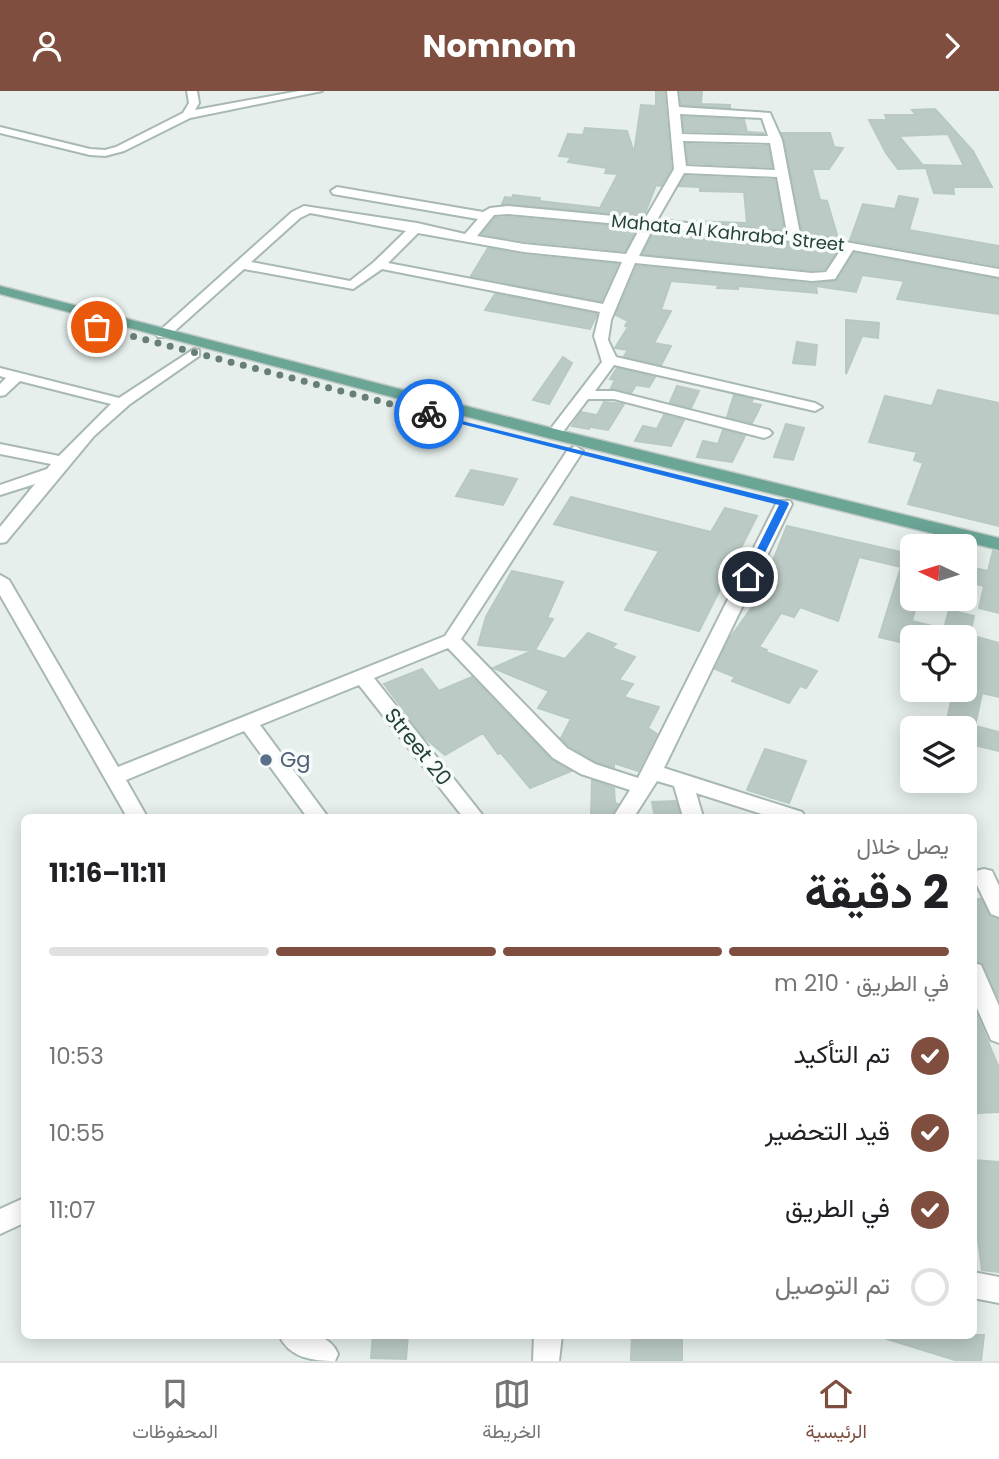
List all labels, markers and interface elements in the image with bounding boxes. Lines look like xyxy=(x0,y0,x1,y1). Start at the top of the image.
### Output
text: Nomnom xyxy=(422,23,577,68)
icon: person xyxy=(28,27,66,65)
icon: forward xyxy=(933,27,971,65)
street label: Mahata Al Kahraba' Street xyxy=(610,208,846,257)
pin xyxy=(67,297,127,357)
icon: bag xyxy=(78,308,116,346)
courier xyxy=(394,379,464,449)
icon: bike xyxy=(410,395,448,433)
north arrow xyxy=(900,534,976,611)
map controls xyxy=(900,534,977,793)
pin xyxy=(718,547,778,607)
icon: home xyxy=(729,558,767,596)
button: locate xyxy=(900,625,977,702)
street label: Street 20 xyxy=(378,702,459,792)
button: layers xyxy=(900,716,977,793)
place label: Gg xyxy=(280,745,311,774)
marker: Gg xyxy=(258,752,274,768)
text: يصل خلال xyxy=(857,830,949,862)
text: 11:11–11:16 xyxy=(49,855,167,891)
text: 2 دقيقة xyxy=(805,860,949,924)
text: في الطريق · 210 m xyxy=(774,967,949,999)
text: تم التأكيد xyxy=(794,1036,890,1072)
icon: check xyxy=(911,1037,949,1075)
text: 10:53 xyxy=(49,1040,104,1072)
text: قيد التحضير xyxy=(765,1113,890,1149)
icon: check xyxy=(911,1114,949,1152)
text: 10:55 xyxy=(49,1117,105,1149)
text: في الطريق xyxy=(785,1190,890,1226)
icon: check xyxy=(911,1191,949,1229)
text: 11:07 xyxy=(49,1194,96,1226)
text: تم التوصيل xyxy=(775,1267,890,1303)
tab: المحفوظات xyxy=(132,1375,218,1448)
tab: الخريطة xyxy=(482,1375,541,1448)
tab: الرئيسية xyxy=(805,1375,867,1448)

